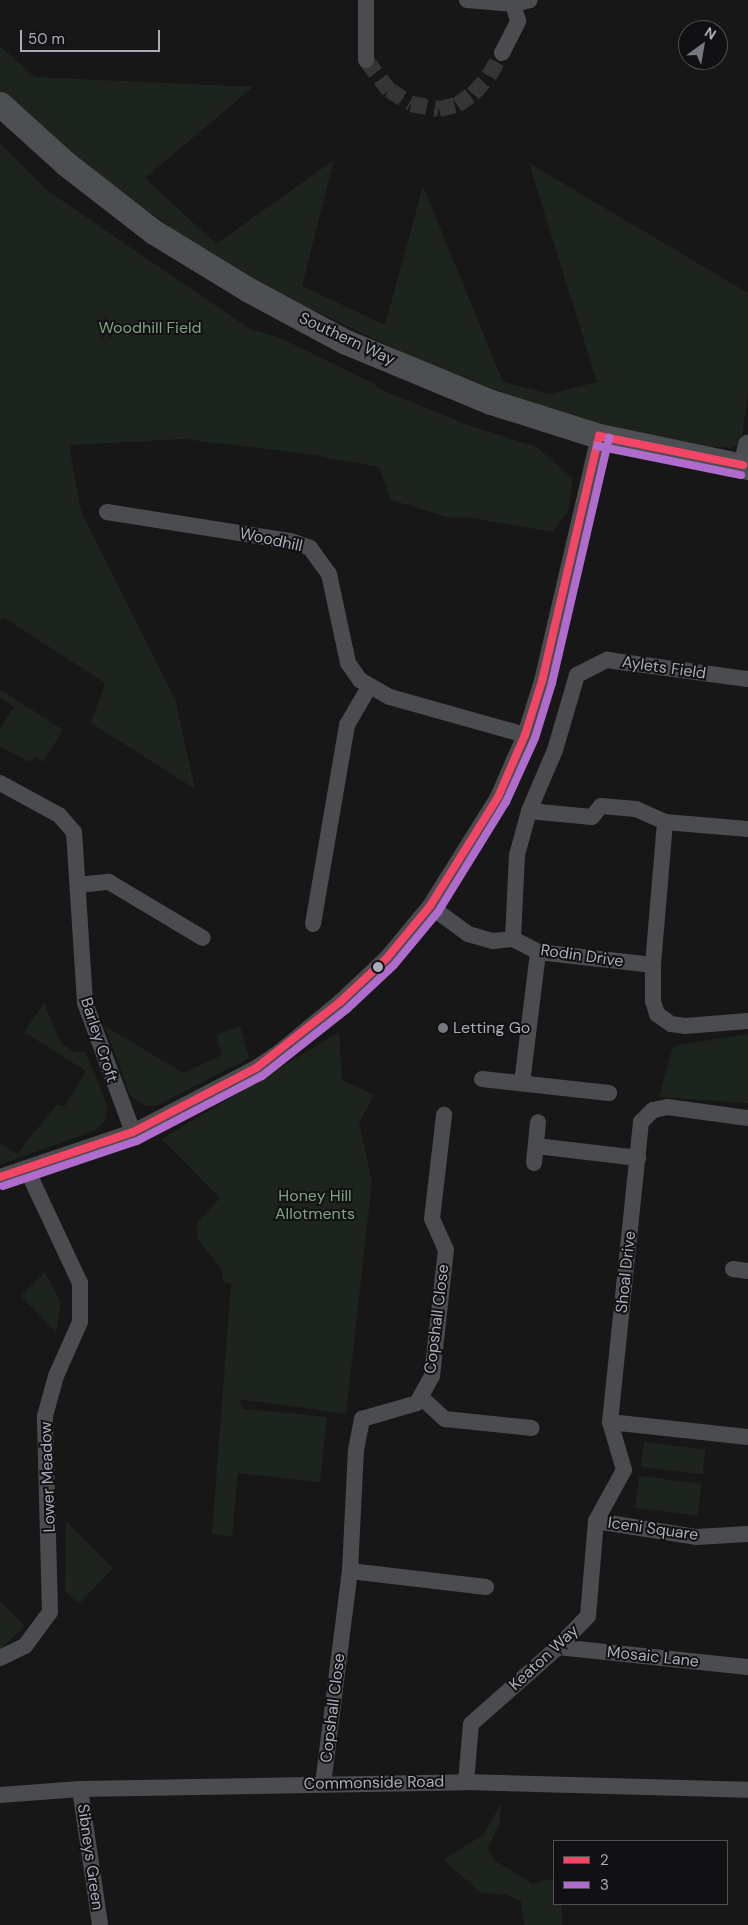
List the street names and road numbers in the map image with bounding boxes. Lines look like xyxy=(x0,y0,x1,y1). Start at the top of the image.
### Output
street label: Southern Way xyxy=(296,308,398,370)
street label: Woodhill xyxy=(238,524,304,556)
street label: Aylets Field xyxy=(621,653,707,683)
street label: Rodin Drive xyxy=(539,941,625,971)
street label: Barley Croft xyxy=(76,995,122,1085)
street label: Shoal Drive xyxy=(612,1230,640,1314)
street label: Copshall Close xyxy=(421,1263,453,1375)
street label: Lower Meadow xyxy=(36,1421,60,1533)
street label: Iceni Square xyxy=(607,1513,699,1545)
street label: Keaton Way xyxy=(505,1621,583,1695)
street label: Mosaic Lane xyxy=(606,1643,700,1671)
street label: Copshall Close xyxy=(317,1652,349,1764)
street label: Commonside Road xyxy=(304,1772,444,1794)
street label: Sibneys Green xyxy=(73,1803,107,1911)

